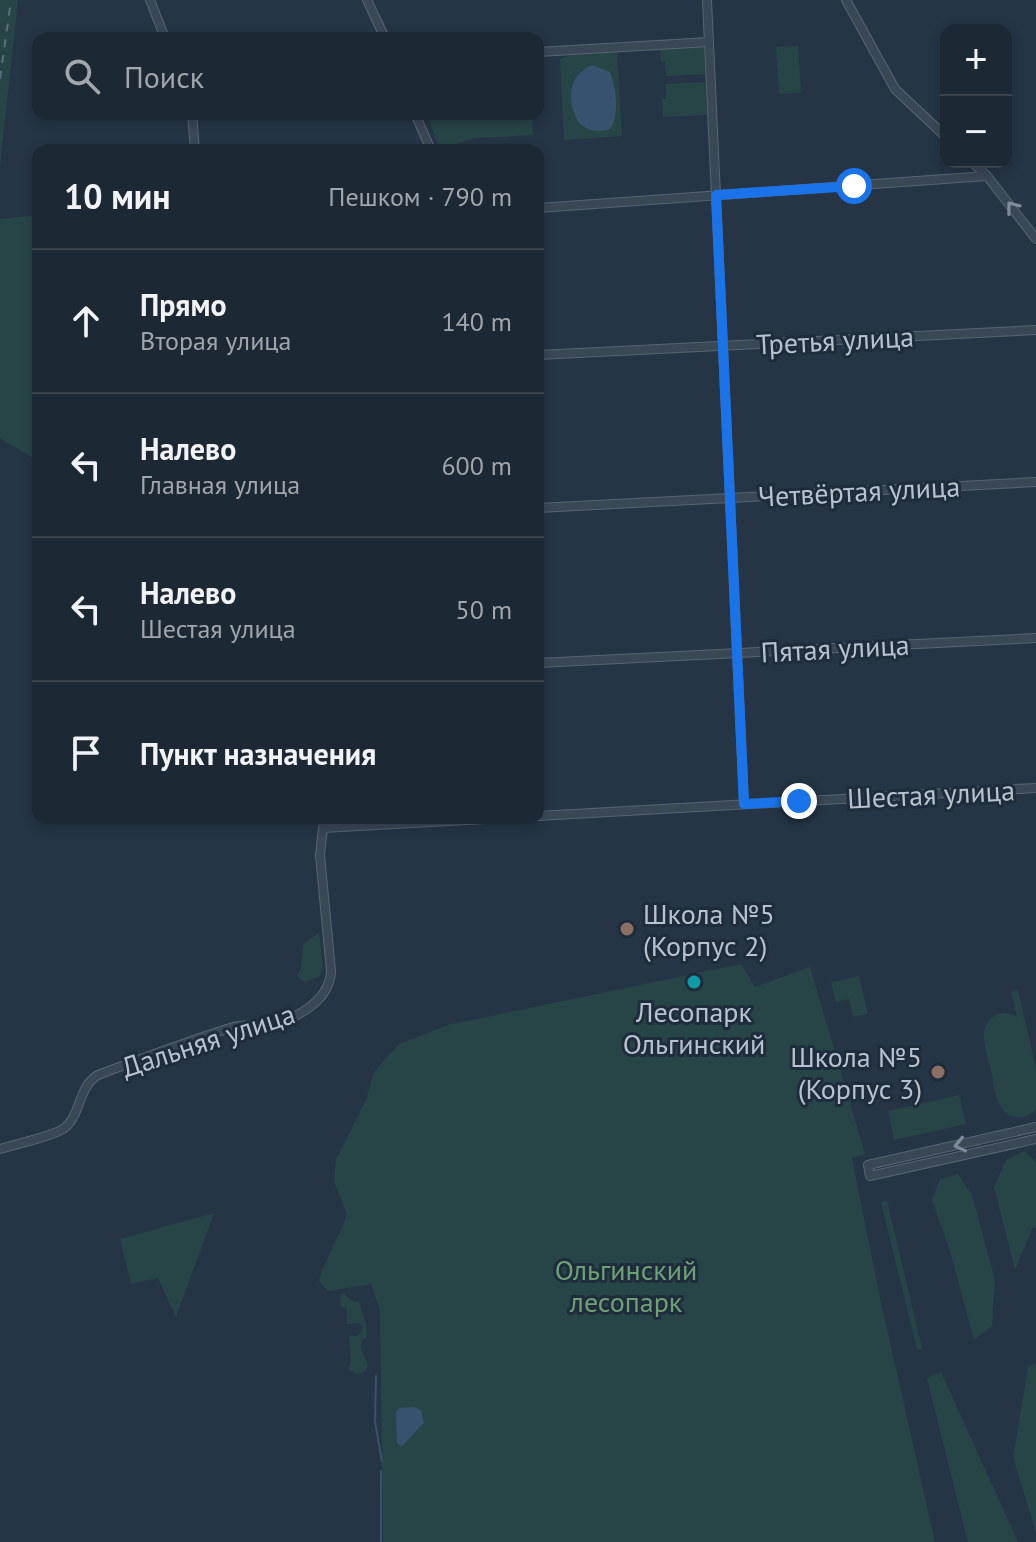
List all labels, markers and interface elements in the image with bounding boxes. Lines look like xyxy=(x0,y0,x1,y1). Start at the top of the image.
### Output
map controls xyxy=(940,24,1012,168)
button: + xyxy=(940,24,1012,96)
search box xyxy=(32,32,544,120)
icon: search xyxy=(60,54,104,98)
text: Поиск xyxy=(124,57,204,96)
button: − xyxy=(940,96,1012,168)
route start xyxy=(836,168,872,204)
text: 10 мин xyxy=(64,174,171,218)
text: Пешком · 790 m xyxy=(328,180,512,213)
one-way arrow xyxy=(1007,201,1021,216)
text: Прямо xyxy=(140,285,227,324)
icon: ahead xyxy=(64,299,108,343)
text: 140 m xyxy=(441,305,512,338)
street label: Третья улица xyxy=(755,317,915,363)
text: Вторая улица xyxy=(140,324,291,357)
text: Налево xyxy=(140,429,236,468)
icon: left xyxy=(64,443,108,487)
text: 600 m xyxy=(441,449,512,482)
street label: Четвёртая улица xyxy=(757,467,961,515)
text: Главная улица xyxy=(140,468,300,501)
text: Налево xyxy=(140,573,236,612)
icon: left xyxy=(64,587,108,631)
text: 50 m xyxy=(456,593,512,626)
text: Шестая улица xyxy=(140,612,296,645)
street label: Пятая улица xyxy=(760,626,910,670)
icon: arrive xyxy=(64,731,108,775)
text: Пункт назначения xyxy=(140,734,376,773)
street label: Шестая улица xyxy=(846,771,1016,817)
route end xyxy=(781,783,817,819)
place label: Школа №5 (Корпус 2) xyxy=(643,895,775,964)
marker: Школа №5 (Корпус 2) xyxy=(618,920,636,938)
marker: Лесопарк Ольгинский xyxy=(685,973,703,991)
place label: Лесопарк Ольгинский xyxy=(623,993,765,1062)
street label: Дальняя улица xyxy=(117,995,299,1085)
place label: Школа №5 (Корпус 3) xyxy=(790,1038,922,1107)
marker: Школа №5 (Корпус 3) xyxy=(929,1063,947,1081)
one-way arrow xyxy=(954,1135,967,1152)
park label: Ольгинский лесопарк xyxy=(555,1251,697,1320)

